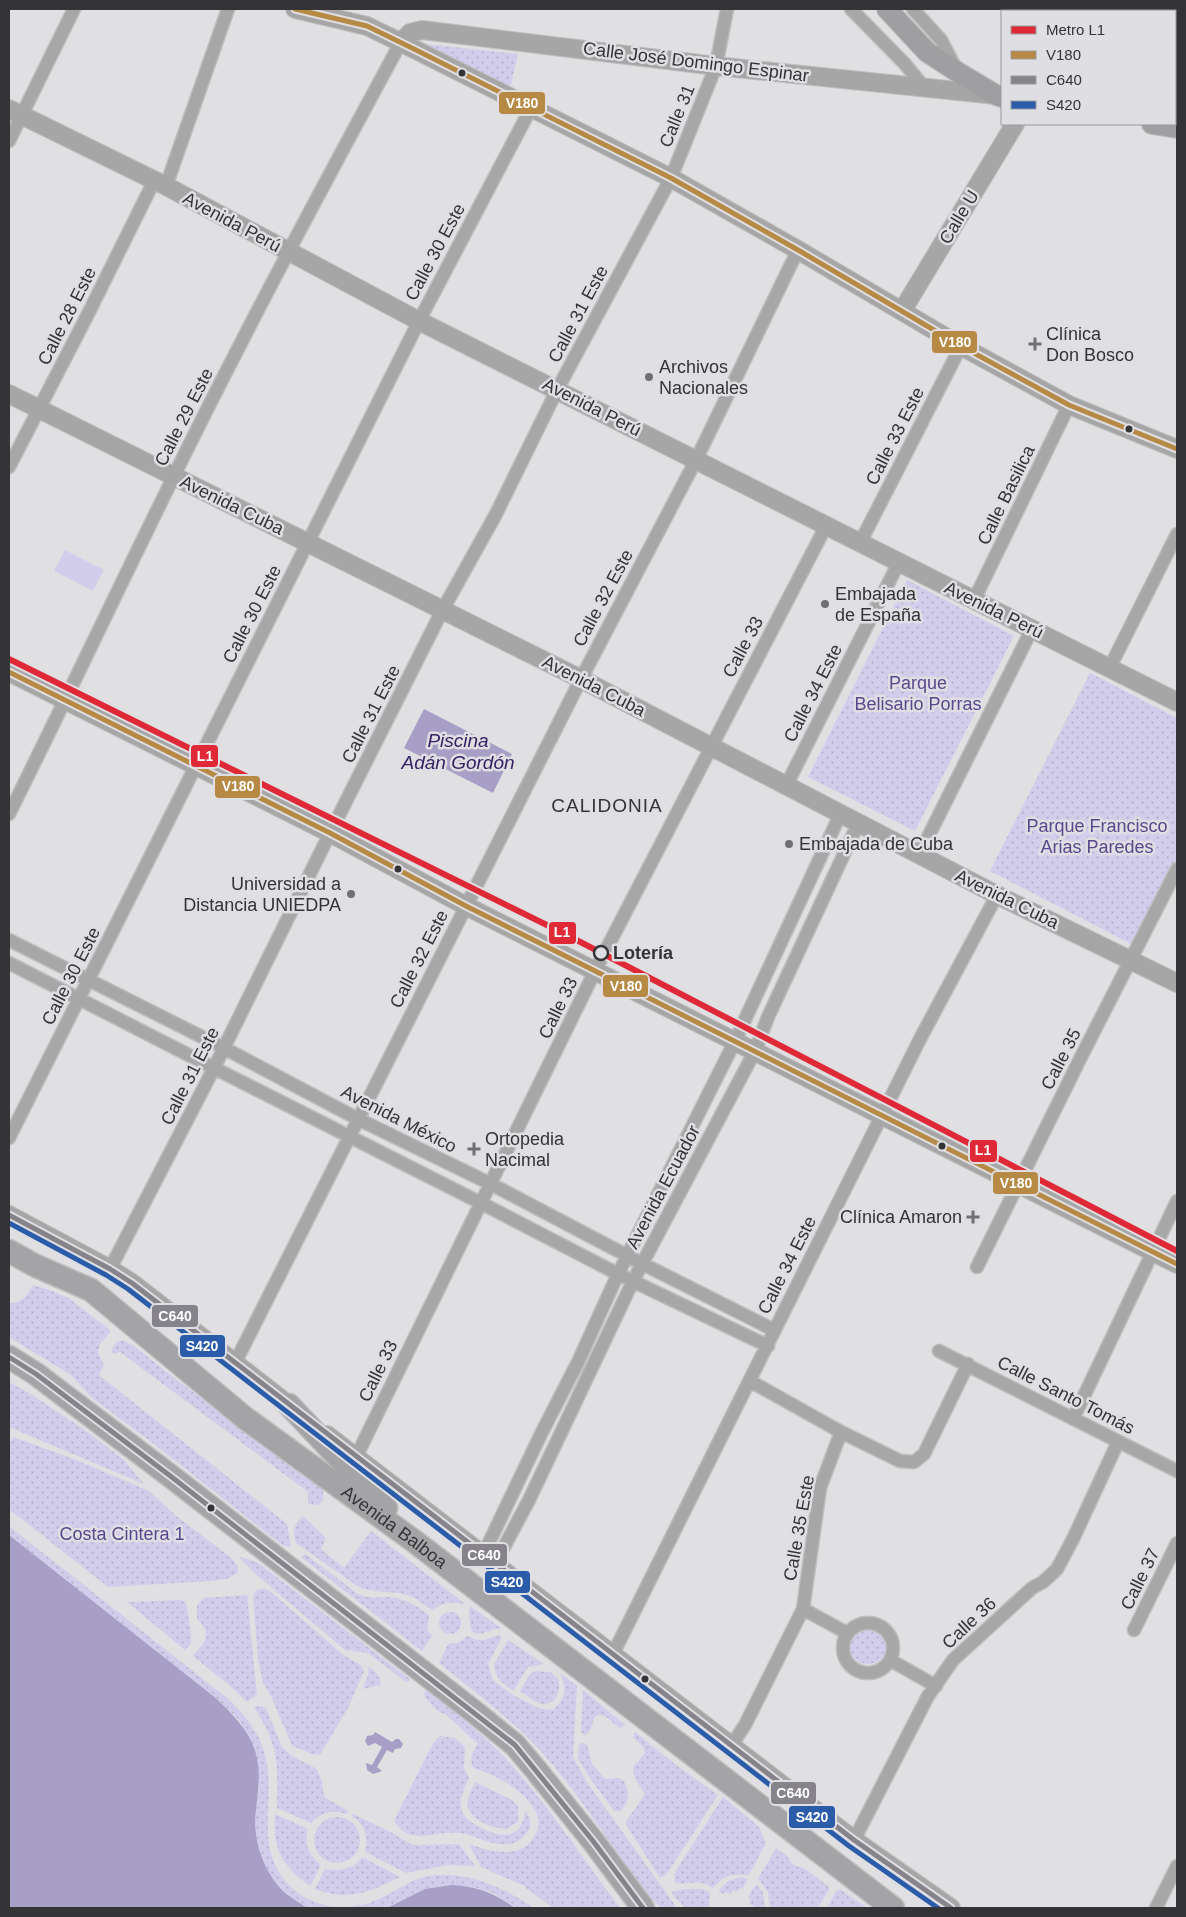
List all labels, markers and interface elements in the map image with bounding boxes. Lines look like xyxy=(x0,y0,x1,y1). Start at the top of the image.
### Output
legend xyxy=(1001,10,1176,125)
text: Metro L1 xyxy=(1046,21,1105,38)
street label: Calle José Domingo Espinar xyxy=(582,38,810,86)
text: V180 xyxy=(1046,46,1081,63)
unlabelled marker xyxy=(457,68,467,78)
text: C640 xyxy=(1046,71,1082,88)
street label: Calle 31 xyxy=(655,82,699,150)
line badge: V180 xyxy=(498,91,546,115)
text: V180 xyxy=(506,95,539,111)
text: S420 xyxy=(1046,96,1081,113)
street label: Calle U xyxy=(935,187,983,247)
street label: Avenida Perú xyxy=(180,188,284,256)
street label: Calle 30 Este xyxy=(401,200,469,304)
street label: Calle 31 Este xyxy=(544,262,612,366)
street label: Calle 28 Este xyxy=(34,264,100,368)
place label: Clínica Don Bosco xyxy=(1046,324,1134,365)
line badge: V180 xyxy=(931,330,978,354)
text: V180 xyxy=(939,334,972,350)
marker: Clínica Don Bosco xyxy=(1028,337,1042,351)
place label: Archivos Nacionales xyxy=(659,357,748,398)
street label: Calle 29 Este xyxy=(151,365,217,469)
marker: Archivos Nacionales xyxy=(643,371,655,383)
street label: Avenida Perú xyxy=(539,374,645,440)
street label: Calle 33 Este xyxy=(862,384,928,488)
unlabelled marker xyxy=(1124,424,1134,434)
street label: Calle Basilica xyxy=(973,441,1039,548)
street label: Avenida Cuba xyxy=(177,471,288,539)
street label: Calle 32 Este xyxy=(569,546,637,650)
street label: Calle 30 Este xyxy=(219,562,285,666)
street label: Avenida Perú xyxy=(941,577,1047,643)
place label: Embajada de España xyxy=(835,584,922,625)
marker: Embajada de España xyxy=(819,598,831,610)
street label: Calle 33 xyxy=(719,613,767,681)
street label: Calle 34 Este xyxy=(780,641,846,745)
street label: Avenida Cuba xyxy=(539,651,650,721)
street label: Calle 31 Este xyxy=(338,662,404,766)
park label: Parque Belisario Porras xyxy=(854,673,982,714)
water label: Piscina Adán Gordón xyxy=(400,730,515,773)
line badge: L1 xyxy=(190,744,219,768)
text: L1 xyxy=(197,748,213,764)
line badge: V180 xyxy=(214,775,261,799)
text: V180 xyxy=(222,778,255,794)
district label: CALIDONIA xyxy=(551,795,663,816)
park label: Parque Francisco Arias Paredes xyxy=(1026,816,1168,857)
place label: Embajada de Cuba xyxy=(799,834,954,854)
marker: Embajada de Cuba xyxy=(783,838,795,850)
unlabelled marker xyxy=(393,864,403,874)
street label: Avenida Cuba xyxy=(952,865,1063,933)
place label: Universidad a Distancia UNIEDPA xyxy=(183,874,342,915)
marker: Universidad a Distancia UNIEDPA xyxy=(345,888,357,900)
street label: Calle 32 Este xyxy=(386,907,452,1011)
line badge: L1 xyxy=(548,921,577,945)
street label: Calle 30 Este xyxy=(38,924,104,1028)
text: L1 xyxy=(554,924,570,940)
place label: Lotería xyxy=(613,943,674,963)
marker: Lotería xyxy=(593,945,609,961)
street label: Calle 33 xyxy=(535,974,581,1042)
line badge: V180 xyxy=(602,974,649,998)
text: V180 xyxy=(610,978,643,994)
street label: Calle 31 Este xyxy=(157,1024,223,1128)
street label: Calle 35 xyxy=(1037,1025,1085,1093)
street label: Avenida México xyxy=(338,1081,460,1157)
street label: Avenida Ecuador xyxy=(622,1122,704,1252)
place label: Ortopedia Nacimal xyxy=(485,1129,565,1170)
line badge: L1 xyxy=(969,1139,998,1163)
unlabelled marker xyxy=(937,1141,947,1151)
marker: Ortopedia Nacimal xyxy=(467,1142,481,1156)
text: L1 xyxy=(975,1142,991,1158)
line badge: V180 xyxy=(992,1171,1039,1195)
text: V180 xyxy=(1000,1175,1033,1191)
place label: Clínica Amaron xyxy=(840,1207,962,1227)
marker: Clínica Amaron xyxy=(966,1210,980,1224)
street label: Calle 34 Este xyxy=(754,1213,820,1317)
line badge: C640 xyxy=(151,1304,199,1328)
text: C640 xyxy=(158,1308,192,1324)
line badge: S420 xyxy=(179,1334,226,1358)
street label: Calle 33 xyxy=(355,1337,401,1405)
text: S420 xyxy=(186,1338,219,1354)
street label: Calle Santo Tomás xyxy=(994,1352,1138,1438)
street label: Calle 35 Este xyxy=(780,1474,818,1582)
street label: Avenida Balboa xyxy=(338,1482,452,1573)
unlabelled marker xyxy=(206,1503,216,1513)
park label: Costa Cintera 1 xyxy=(59,1524,185,1544)
line badge: C640 xyxy=(461,1543,508,1567)
street label: Calle 37 xyxy=(1117,1545,1163,1613)
text: C640 xyxy=(467,1547,501,1563)
line badge: S420 xyxy=(484,1570,531,1594)
text: S420 xyxy=(491,1574,524,1590)
street label: Calle 36 xyxy=(938,1593,1000,1653)
unlabelled marker xyxy=(640,1674,650,1684)
line badge: C640 xyxy=(770,1781,817,1805)
text: C640 xyxy=(776,1785,810,1801)
line badge: S420 xyxy=(788,1805,836,1829)
text: S420 xyxy=(796,1809,829,1825)

